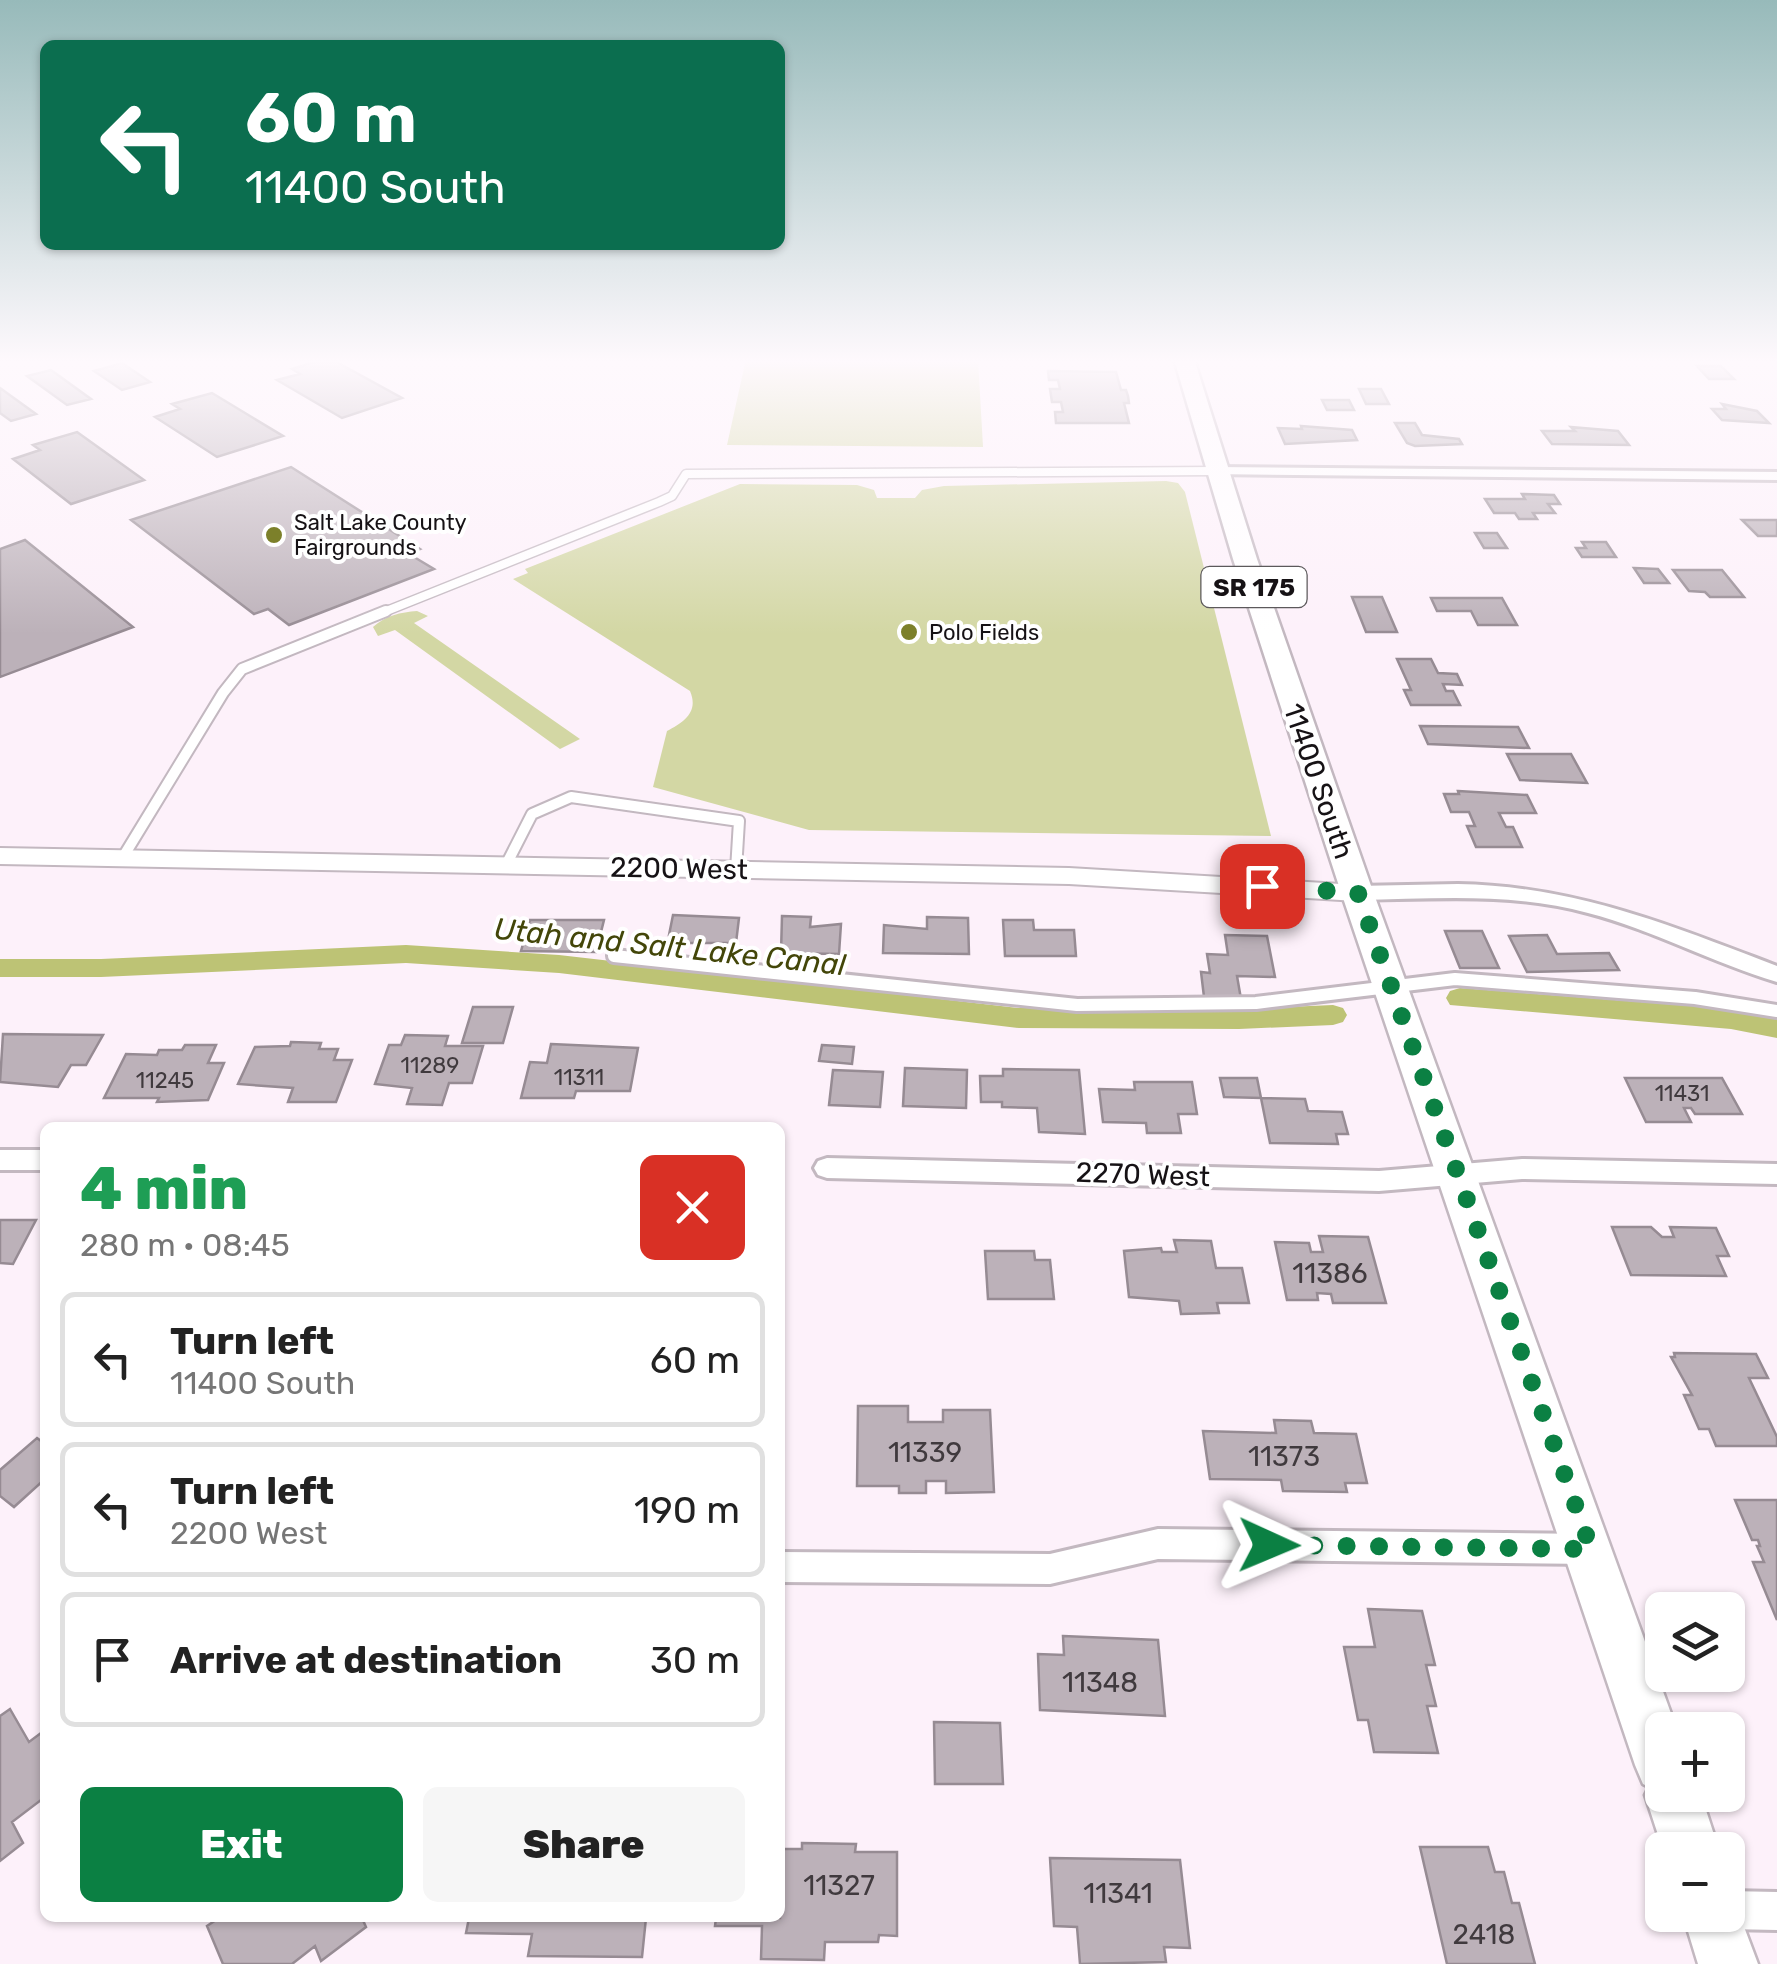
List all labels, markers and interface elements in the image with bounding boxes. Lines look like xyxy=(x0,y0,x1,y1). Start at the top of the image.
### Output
text: 60 m xyxy=(245,77,417,160)
icon: left xyxy=(80,80,210,210)
text: 11400 South xyxy=(245,161,506,214)
place label: Salt Lake County Fairgrounds xyxy=(294,509,467,561)
marker: Salt Lake County Fairgrounds xyxy=(263,524,285,546)
road number: SR 175 xyxy=(1202,567,1306,607)
place label: Polo Fields xyxy=(929,619,1039,646)
marker: Polo Fields xyxy=(898,621,920,643)
street label: 11400 South xyxy=(1277,699,1361,863)
pin xyxy=(1220,844,1305,929)
street label: 2200 West xyxy=(610,851,748,886)
icon: arrive xyxy=(1235,859,1290,914)
water label: Utah and Salt Lake Canal xyxy=(492,911,848,983)
house number: 11289 xyxy=(401,1052,459,1079)
house number: 11311 xyxy=(554,1064,604,1091)
house number: 11245 xyxy=(136,1067,194,1094)
house number: 11431 xyxy=(1655,1080,1709,1107)
text: 4 min xyxy=(80,1153,248,1224)
button: close xyxy=(640,1155,745,1260)
street label: 2270 West xyxy=(1075,1156,1211,1193)
text: 280 m · 08:45 xyxy=(80,1226,290,1264)
house number: 11386 xyxy=(1292,1257,1368,1290)
text: Turn left xyxy=(170,1318,334,1364)
icon: left xyxy=(85,1332,140,1387)
text: 60 m xyxy=(650,1337,740,1383)
text: 11400 South xyxy=(170,1364,355,1402)
house number: 11339 xyxy=(888,1436,962,1469)
house number: 11373 xyxy=(1248,1440,1320,1473)
text: Turn left xyxy=(170,1468,334,1514)
icon: left xyxy=(85,1482,140,1537)
text: 190 m xyxy=(634,1487,740,1533)
position arrow xyxy=(1217,1493,1321,1597)
text: 2200 West xyxy=(170,1514,327,1552)
map controls xyxy=(1645,1592,1745,1932)
button: layers xyxy=(1645,1592,1745,1692)
icon: arrive xyxy=(85,1632,140,1687)
text: Arrive at destination xyxy=(170,1637,562,1683)
text: 30 m xyxy=(650,1637,740,1683)
house number: 11348 xyxy=(1062,1666,1138,1699)
button: + xyxy=(1645,1712,1745,1812)
button: Exit xyxy=(80,1787,403,1902)
button: Share xyxy=(423,1787,745,1902)
button: − xyxy=(1645,1832,1745,1932)
house number: 11327 xyxy=(803,1869,875,1902)
house number: 11341 xyxy=(1083,1877,1153,1910)
house number: 2418 xyxy=(1453,1918,1515,1951)

